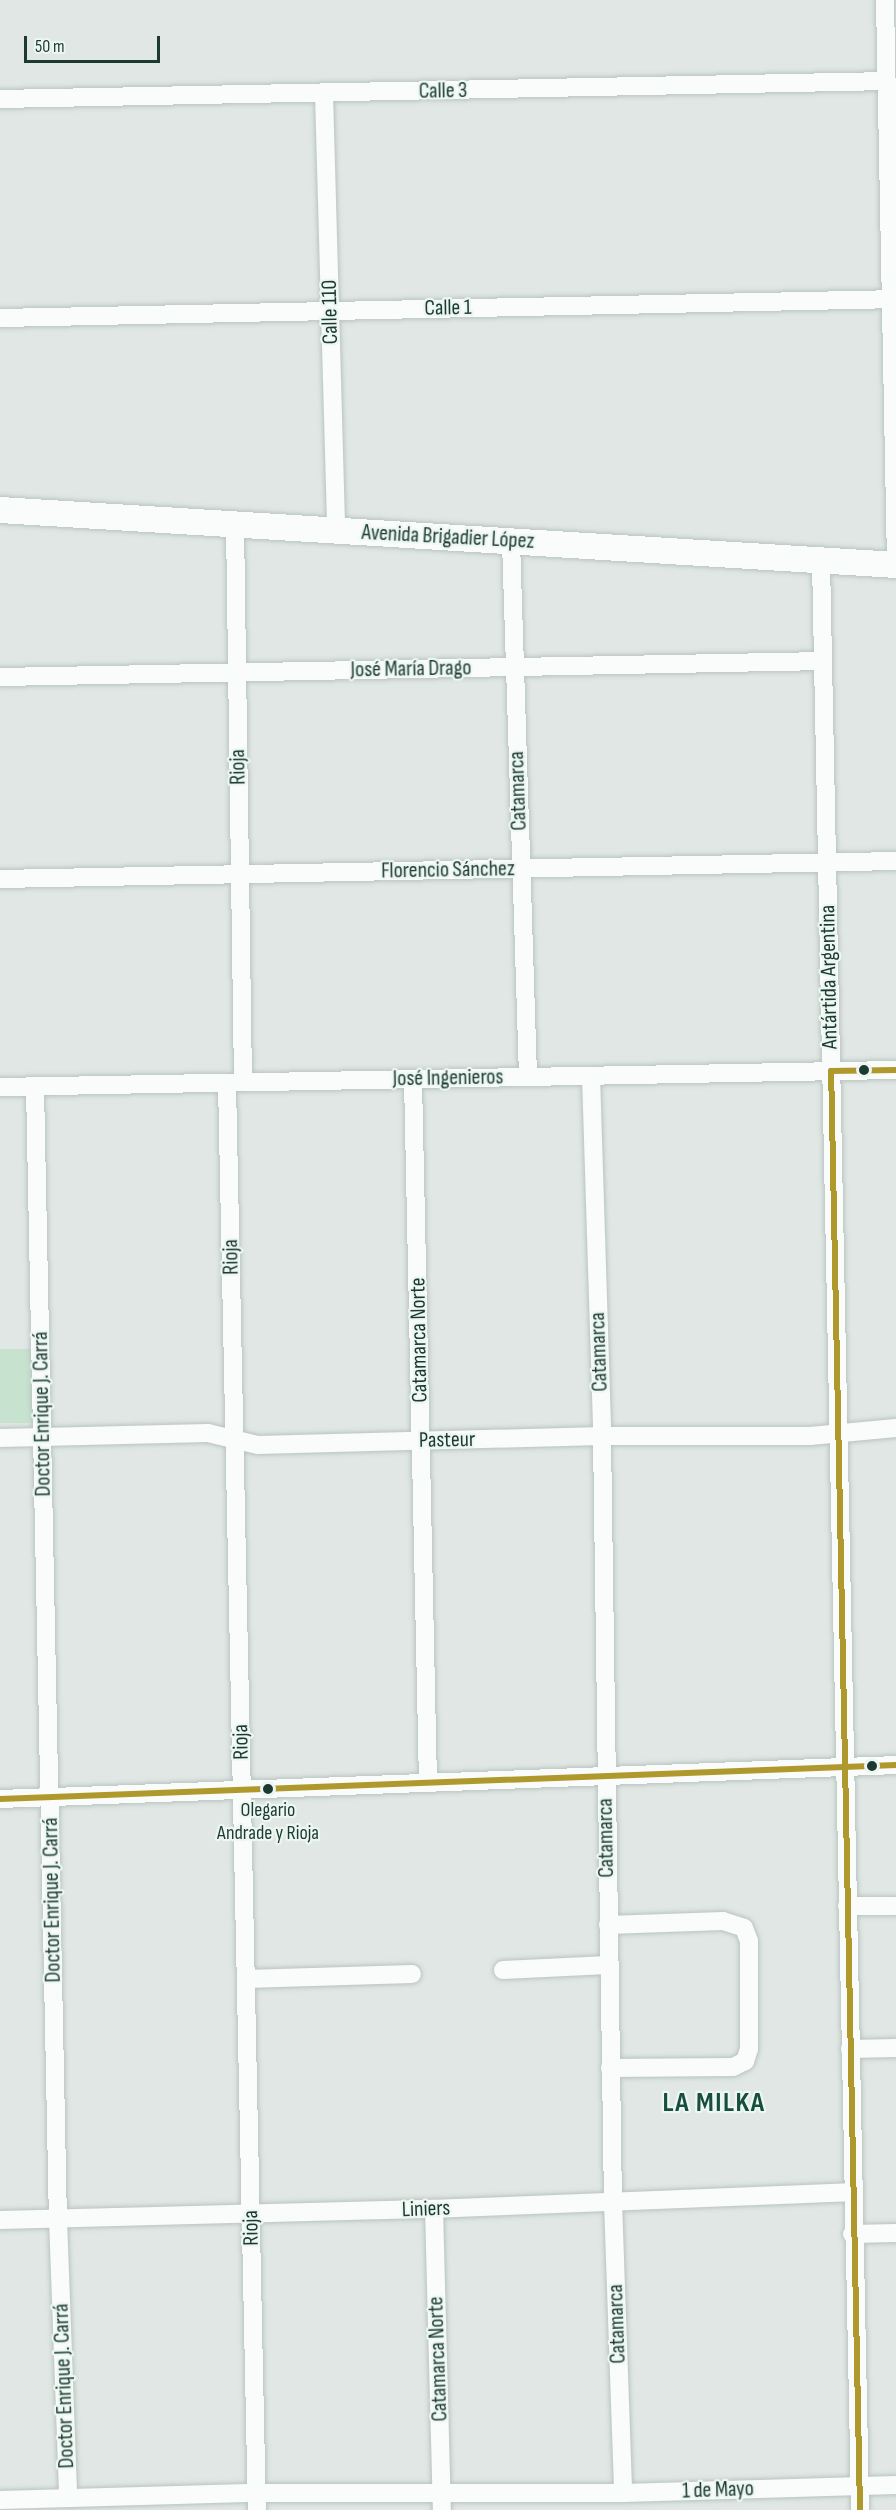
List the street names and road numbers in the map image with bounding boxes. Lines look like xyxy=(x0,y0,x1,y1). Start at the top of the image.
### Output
street label: Calle 3 xyxy=(419,77,467,105)
street label: Calle 110 xyxy=(316,280,344,344)
street label: Calle 1 xyxy=(424,294,472,322)
street label: Avenida Brigadier López xyxy=(361,519,535,555)
street label: José María Drago xyxy=(350,655,472,683)
street label: Rioja xyxy=(224,749,252,785)
street label: Catamarca xyxy=(503,751,533,831)
street label: Florencio Sánchez xyxy=(381,856,515,884)
street label: Antártida Argentina xyxy=(815,905,843,1049)
street label: José Ingenieros xyxy=(392,1064,504,1092)
street label: Rioja xyxy=(217,1239,245,1275)
street label: Catamarca Norte xyxy=(405,1277,433,1403)
street label: Catamarca xyxy=(584,1312,614,1392)
street label: Doctor Enrique J. Carrá xyxy=(27,1331,57,1497)
street label: Pasteur xyxy=(419,1426,475,1454)
street label: Rioja xyxy=(227,1724,255,1760)
street label: Catamarca xyxy=(592,1798,620,1878)
street label: Doctor Enrique J. Carrá xyxy=(37,1817,67,1983)
street label: Liniers xyxy=(401,2195,451,2223)
street label: Rioja xyxy=(237,2210,265,2246)
street label: Catamarca xyxy=(602,2284,632,2364)
street label: Catamarca Norte xyxy=(423,2296,453,2422)
street label: Doctor Enrique J. Carrá xyxy=(48,2303,80,2469)
street label: 1 de Mayo xyxy=(682,2476,754,2504)

